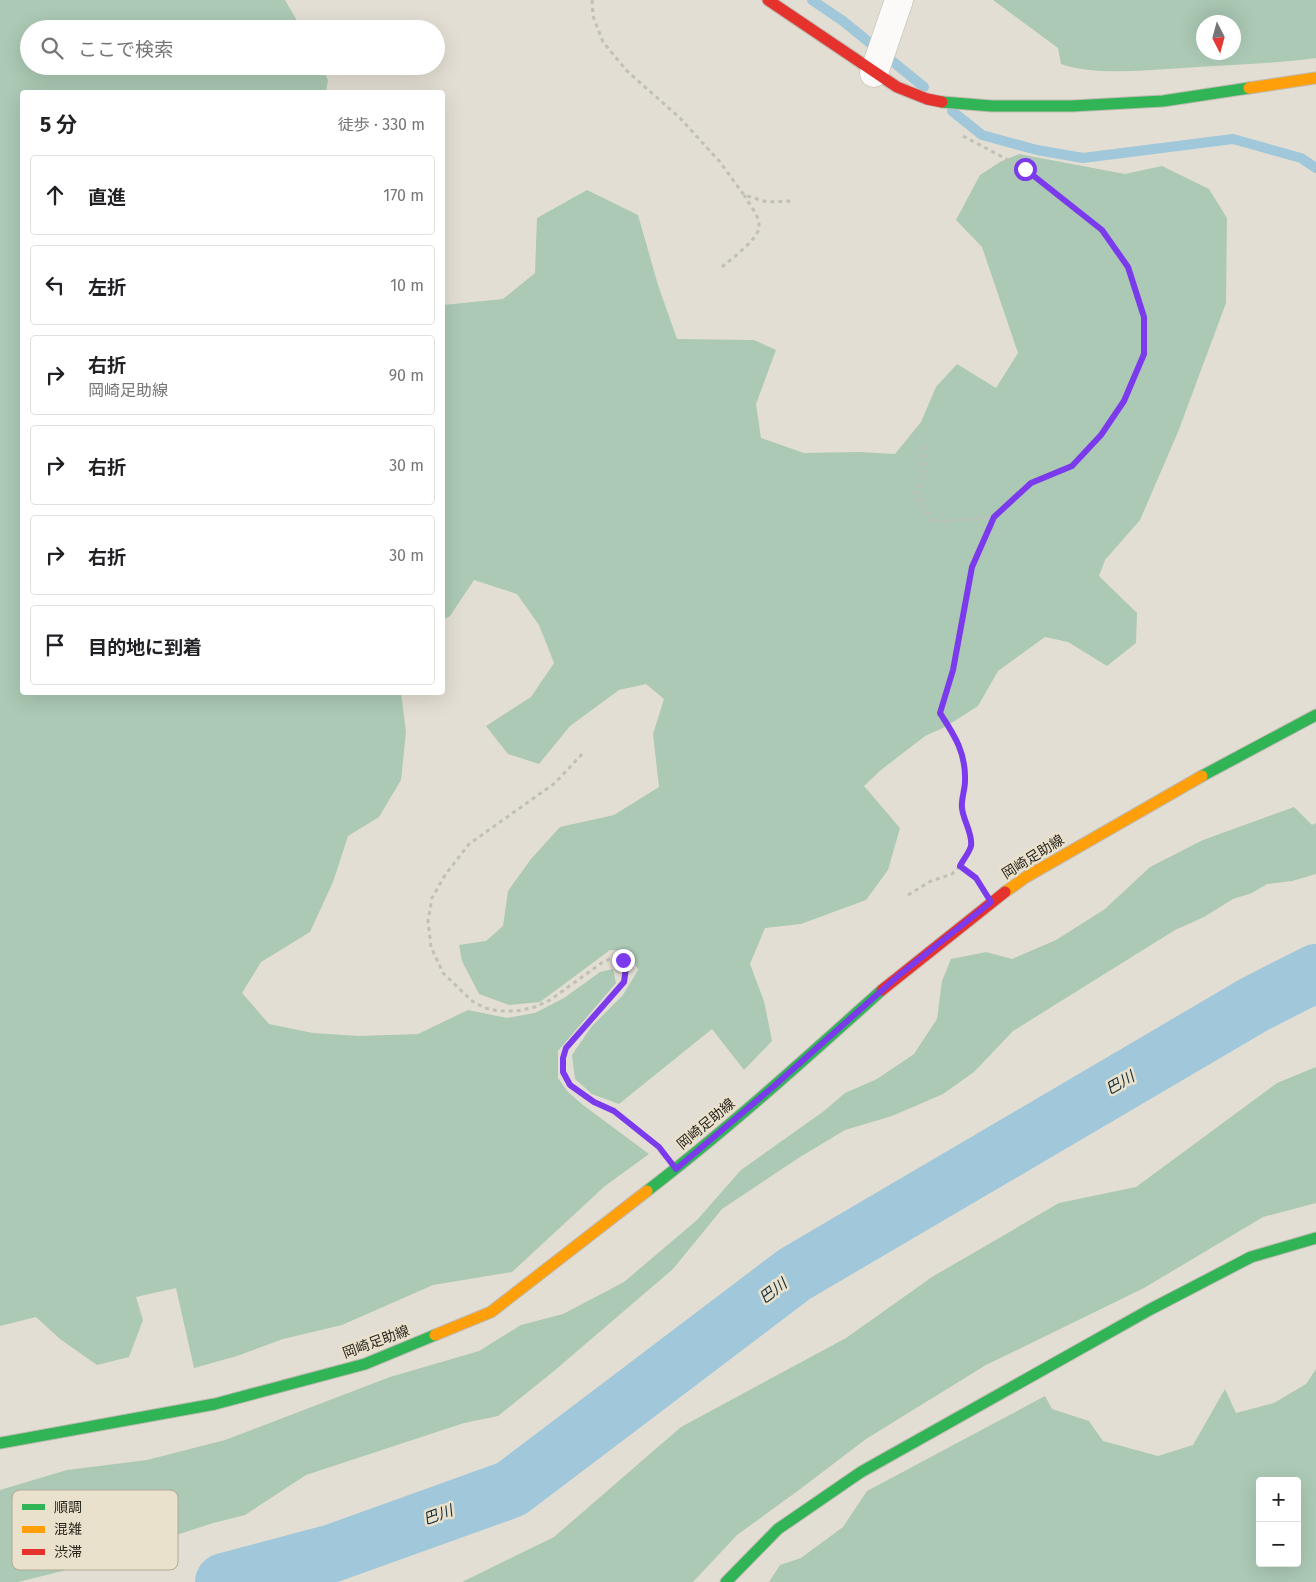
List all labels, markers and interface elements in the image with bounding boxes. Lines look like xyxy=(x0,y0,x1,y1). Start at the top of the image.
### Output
north arrow xyxy=(1196,15,1241,60)
search box xyxy=(20,20,445,75)
icon: search xyxy=(38,34,66,62)
text: ここで検索 xyxy=(78,38,173,61)
text: 5 分 xyxy=(40,112,77,138)
text: 徒歩 · 330 m xyxy=(338,115,425,134)
route start xyxy=(1014,158,1037,181)
icon: ahead xyxy=(41,181,69,209)
text: 直進 xyxy=(88,186,126,209)
text: 170 m xyxy=(383,186,424,205)
icon: left xyxy=(41,271,69,299)
text: 左折 xyxy=(88,276,126,299)
text: 10 m xyxy=(390,276,424,295)
text: 右折 xyxy=(88,354,126,377)
icon: right xyxy=(41,361,69,389)
text: 90 m xyxy=(389,366,424,385)
text: 岡崎足助線 xyxy=(88,381,168,400)
icon: right xyxy=(41,451,69,479)
text: 右折 xyxy=(88,456,126,479)
text: 30 m xyxy=(389,456,424,475)
icon: right xyxy=(41,541,69,569)
text: 右折 xyxy=(88,546,126,569)
text: 30 m xyxy=(389,546,424,565)
icon: arrive xyxy=(41,631,69,659)
text: 目的地に到着 xyxy=(88,636,202,659)
street label: 岡崎足助線 xyxy=(999,831,1067,883)
route end xyxy=(612,949,635,972)
water label: 巴川 xyxy=(1103,1067,1139,1098)
street label: 岡崎足助線 xyxy=(674,1095,738,1153)
water label: 巴川 xyxy=(756,1274,792,1307)
street label: 岡崎足助線 xyxy=(340,1322,412,1362)
map controls xyxy=(1256,1477,1301,1567)
button: + xyxy=(1256,1477,1301,1522)
legend xyxy=(12,1490,178,1570)
text: 順調 xyxy=(54,1499,82,1516)
water label: 巴川 xyxy=(421,1501,457,1529)
text: 混雑 xyxy=(54,1521,82,1538)
button: − xyxy=(1256,1522,1301,1567)
text: 渋滞 xyxy=(54,1544,82,1561)

